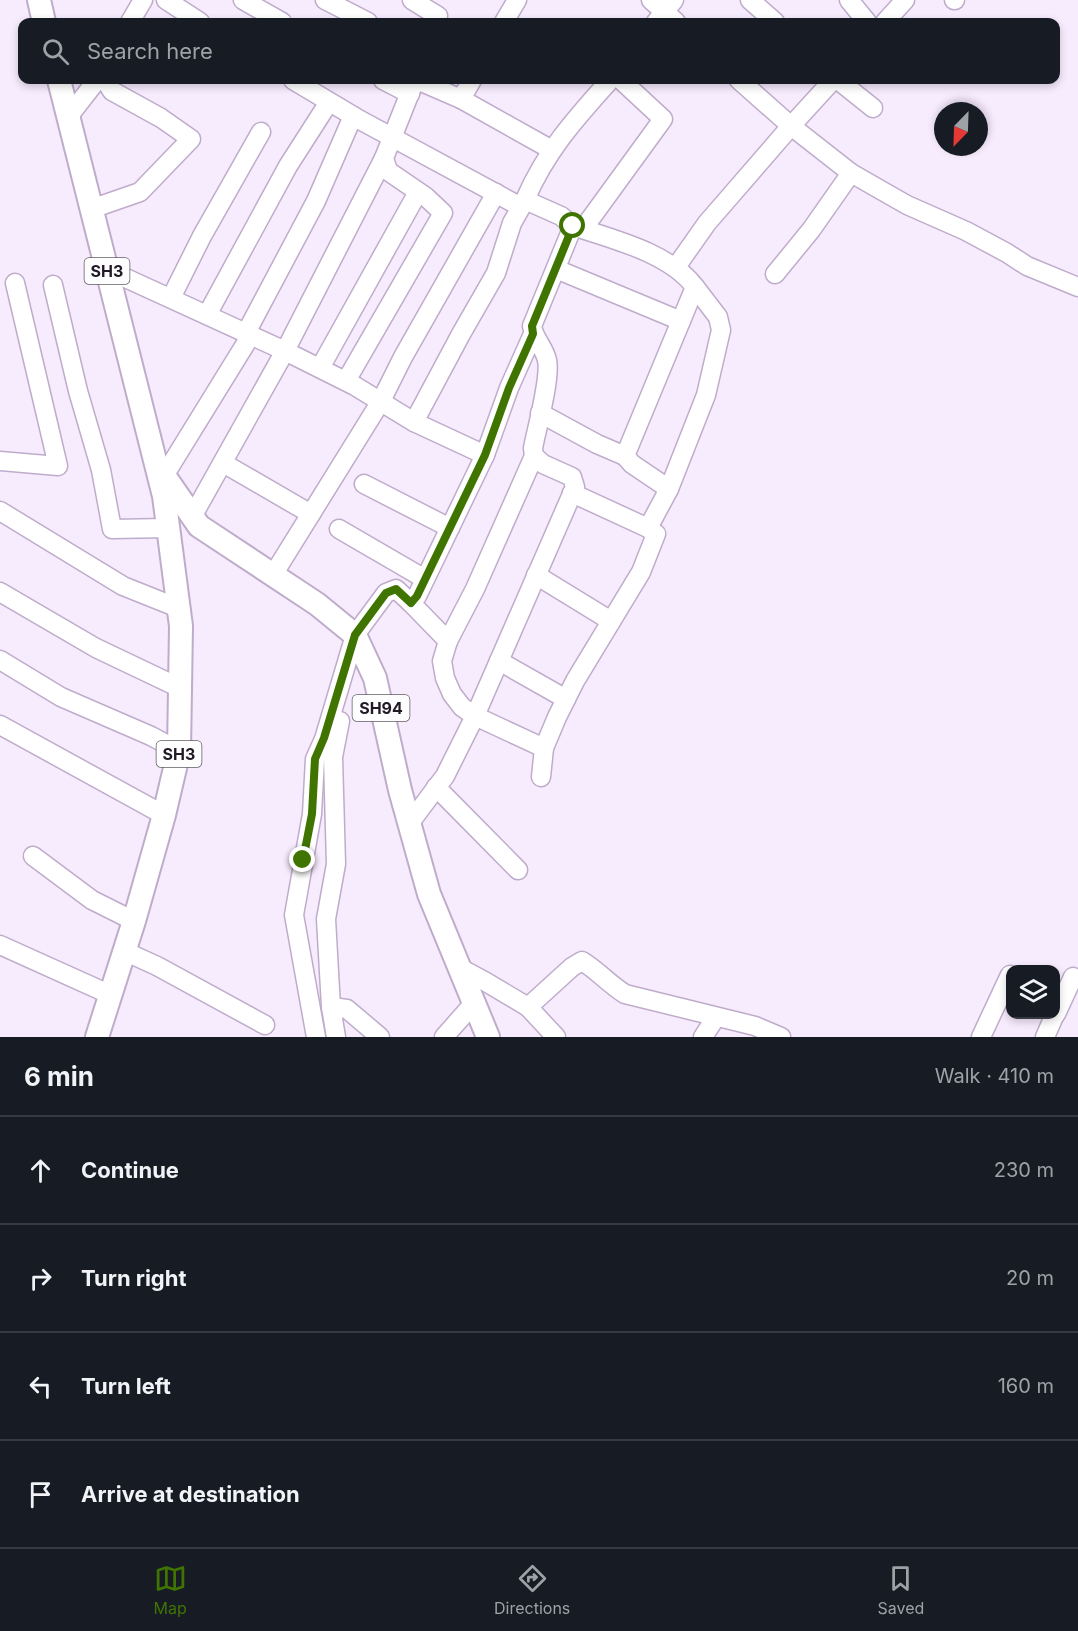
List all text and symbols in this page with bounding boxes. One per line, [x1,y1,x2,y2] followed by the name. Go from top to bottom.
[18,18,1060,84] search box
[39,35,72,68] icon: search
[87,38,213,64] text: Search here
[934,102,988,156] north arrow
[559,212,585,238] route start
[84,258,130,284] road number: SH3
[352,695,410,721] road number: SH94
[156,741,201,767] road number: SH3
[289,846,315,872] route end
[1006,965,1060,1019] map controls
[1006,965,1060,1019] button: layers
[24,1061,94,1092] text: 6 min
[935,1064,1054,1088] text: Walk · 410 m
[24,1154,57,1187] icon: ahead
[81,1157,179,1183] text: Continue
[994,1158,1054,1182] text: 230 m
[24,1262,57,1295] icon: right
[81,1265,187,1291] text: Turn right
[1006,1266,1054,1290] text: 20 m
[24,1370,57,1403] icon: left
[81,1373,171,1399] text: Turn left
[998,1374,1054,1398] text: 160 m
[24,1478,57,1511] icon: arrive
[81,1481,300,1507] text: Arrive at destination
[154,1562,187,1618] tab: Map
[494,1562,570,1618] tab: Directions
[878,1562,924,1618] tab: Saved

